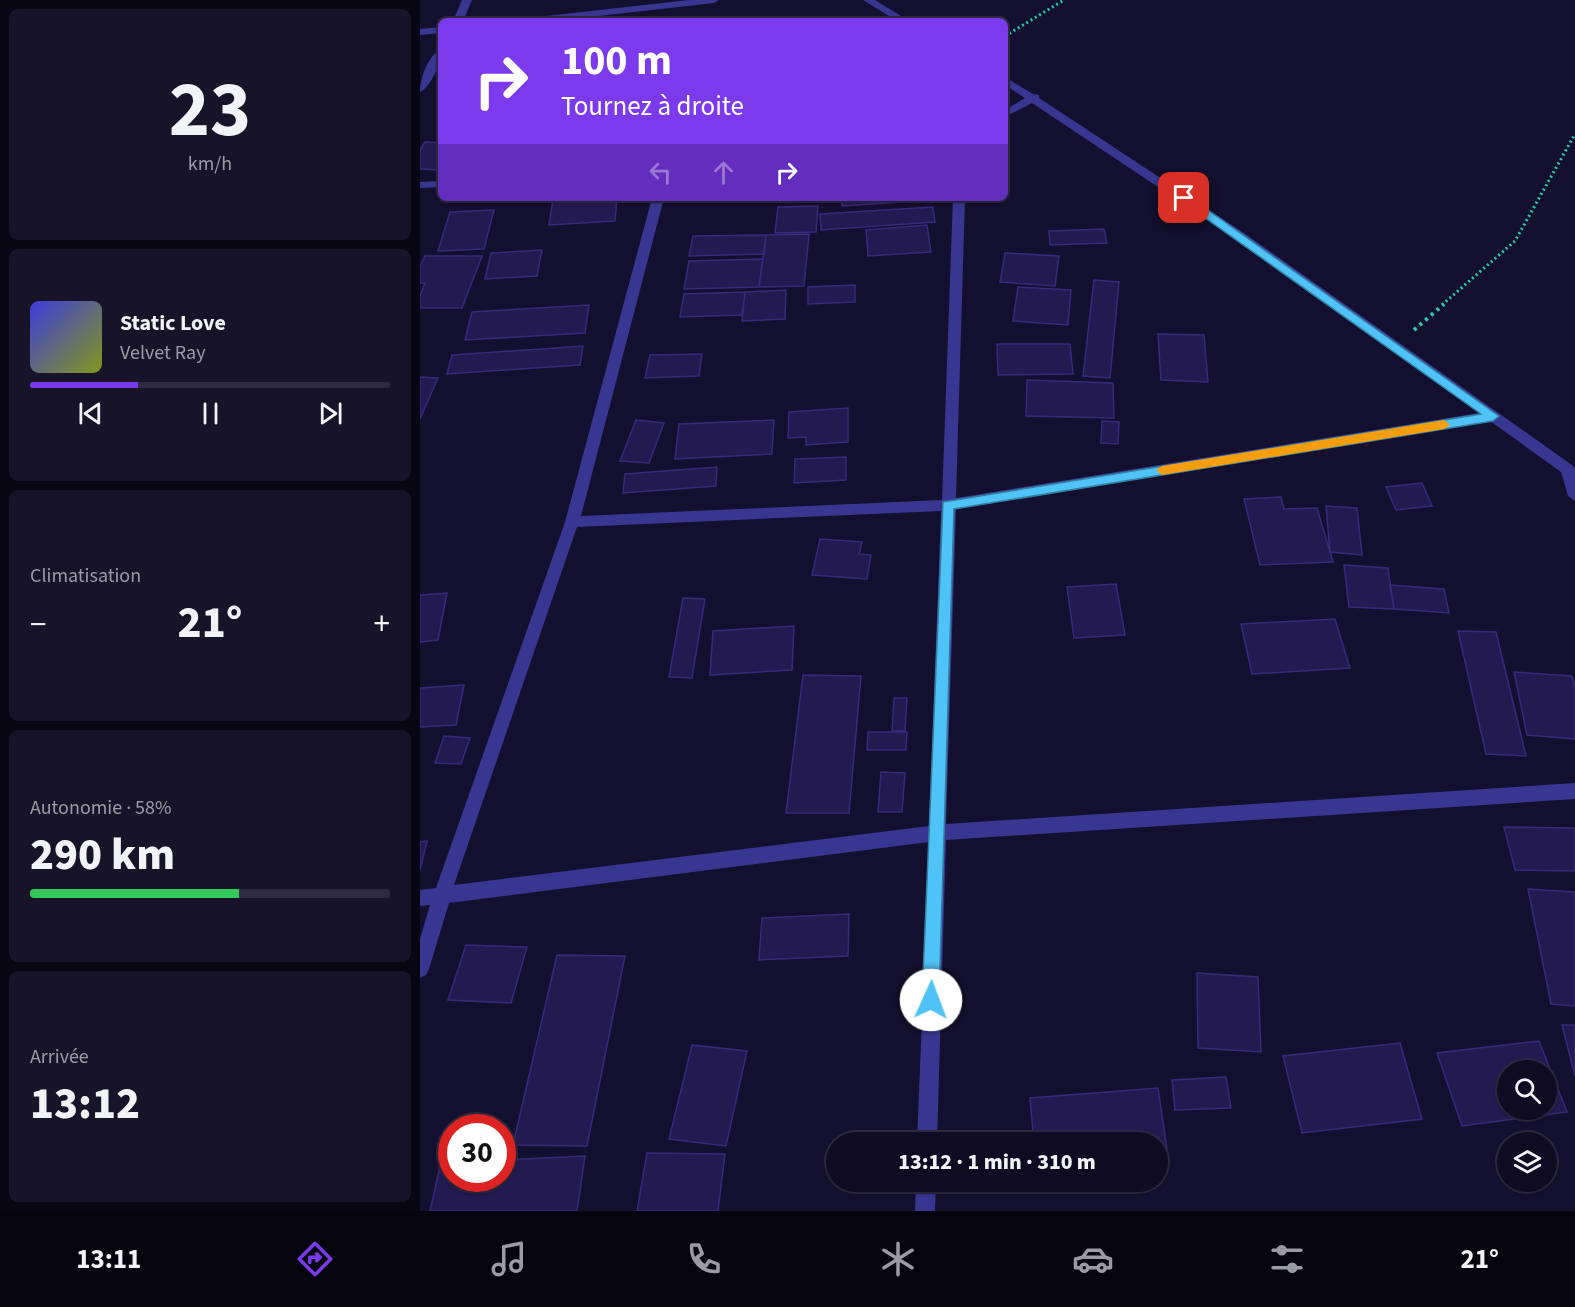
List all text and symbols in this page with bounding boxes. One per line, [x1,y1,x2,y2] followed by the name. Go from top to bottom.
[561,31,672,91] text: 100 m
[462,42,540,120] icon: right
[169,55,251,166] text: 23
[561,87,744,126] text: Tournez à droite
[188,150,232,178] text: km/h
[644,156,677,189] icon: left
[707,156,740,189] icon: ahead
[770,156,803,189] icon: right
[1158,172,1209,223] pin
[1167,181,1200,214] icon: arrive
[120,307,226,339] text: Static Love
[120,339,206,367] text: Velvet Ray
[74,397,107,430] icon: previous
[194,397,227,430] icon: pause
[314,397,347,430] icon: next
[30,562,141,590] text: Climatisation
[178,591,242,655] text: 21°
[30,601,46,648] text: −
[374,601,390,648] text: +
[30,794,171,822] text: Autonomie · 58%
[30,823,175,887] text: 290 km
[899,968,963,1032] position arrow
[30,1043,89,1071] text: Arrivée
[1497,1060,1557,1192] map controls
[1497,1060,1557,1120] button: search
[30,1072,140,1136] text: 13:12
[438,1114,516,1192] speed limit sign: 30
[1497,1132,1557,1192] button: layers
[898,1146,1096,1178] text: 13:12 · 1 min · 310 m
[294,1238,336,1280] icon: directions
[488,1238,530,1280] icon: music
[683,1238,725,1280] icon: phone
[877,1238,919,1280] icon: climate
[1072,1238,1114,1280] icon: car
[1266,1238,1308,1280] icon: filters
[76,1240,141,1279] text: 13:11
[1460,1240,1499,1279] text: 21°

